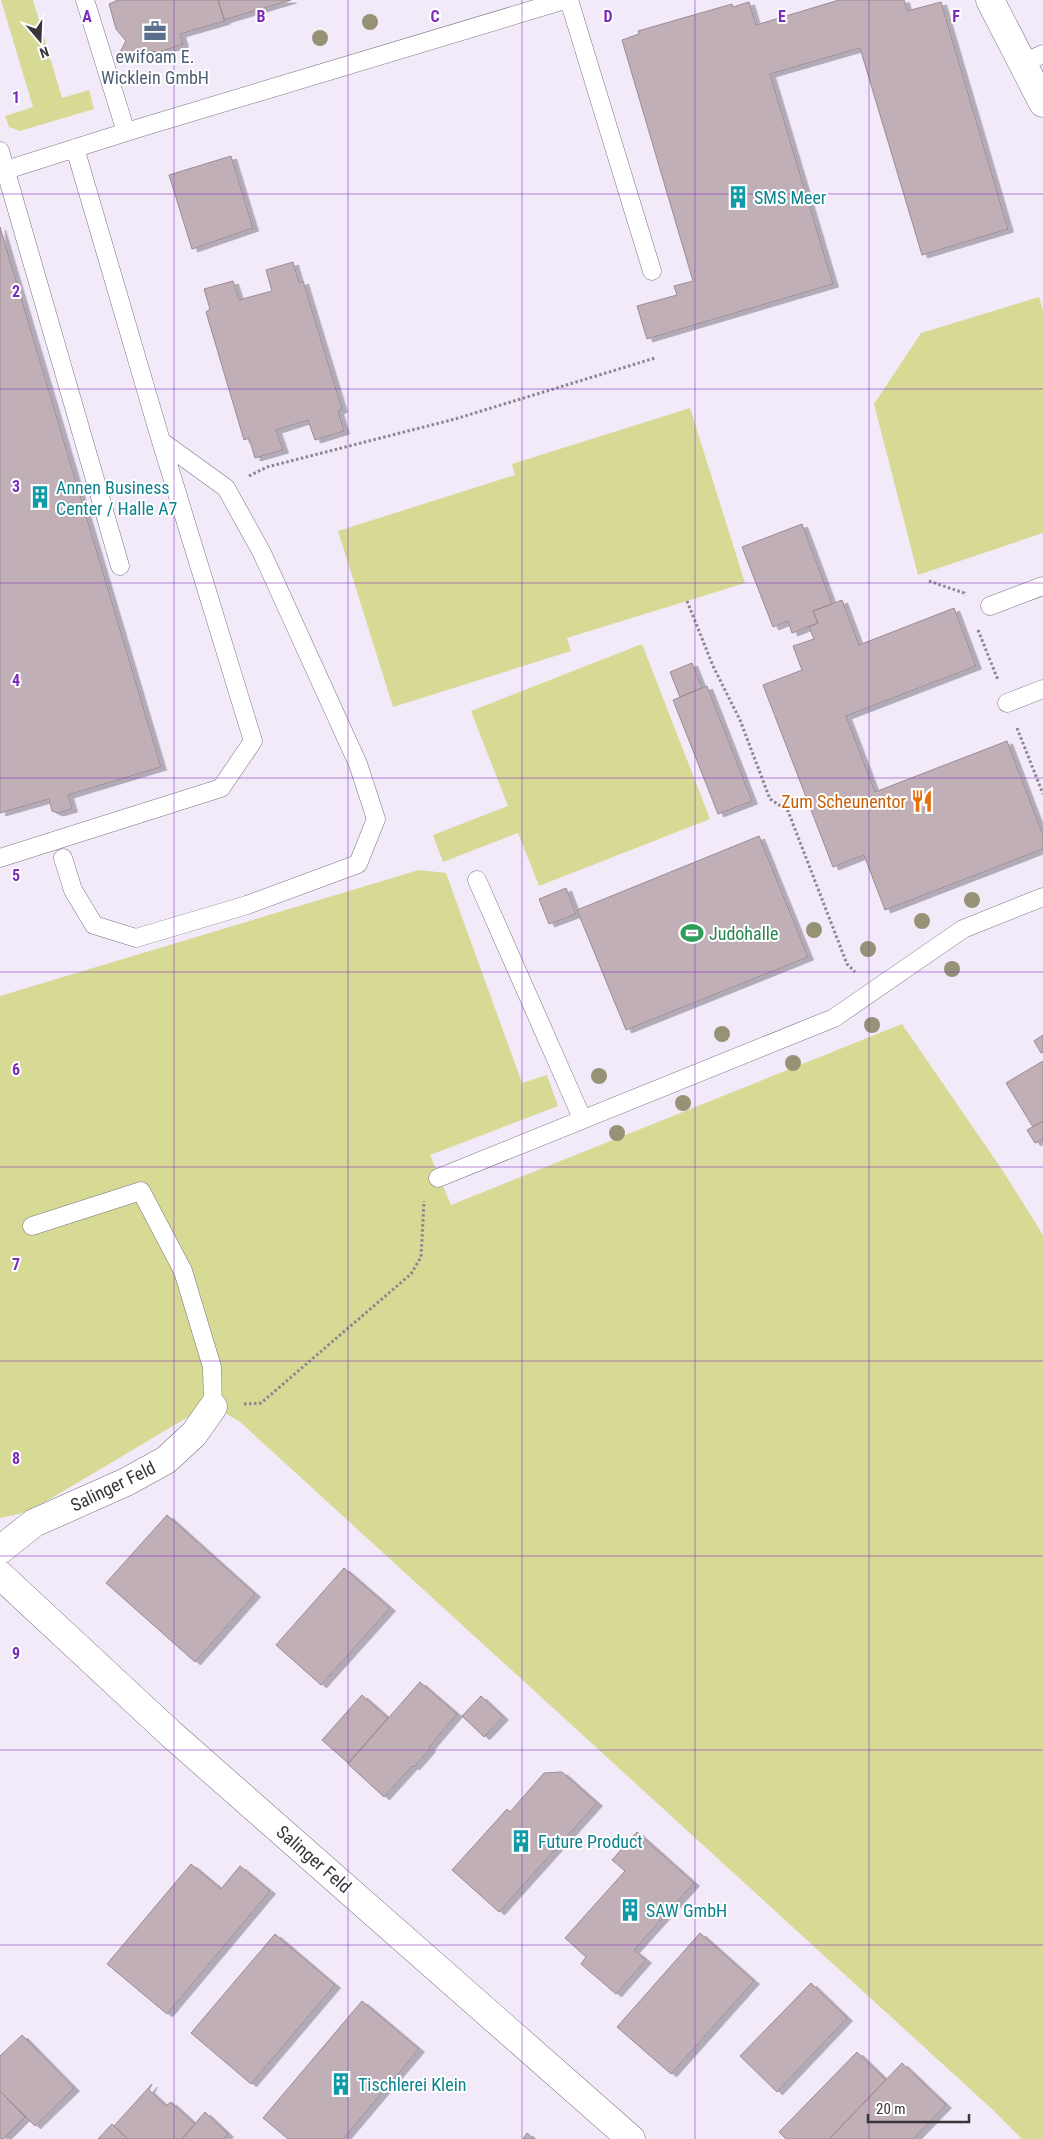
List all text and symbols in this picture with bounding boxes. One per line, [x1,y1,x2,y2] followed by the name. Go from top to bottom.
[82,7,92,26] text: A
[257,7,266,26] text: B
[430,7,440,26] text: C
[603,7,613,26] text: D
[778,7,786,26] text: E
[952,7,960,26] text: F
[15,15,65,65] north arrow
[142,18,168,44] office icon: ewifoam E. Wicklein GmbH
[38,43,51,61] text: N
[101,46,209,88] place label: ewifoam E. Wicklein GmbH
[12,88,20,107] text: 1
[725,184,751,210] building icon: SMS Meer
[754,187,827,208] place label: SMS Meer
[12,282,20,301] text: 2
[12,477,20,496] text: 3
[56,477,178,519] place label: Annen Business Center / Halle A7
[27,484,53,510] building icon: Annen Business Center / Halle A7
[12,671,20,690] text: 4
[909,788,935,814] restaurant icon: Zum Scheunentor
[781,791,907,812] place label: Zum Scheunentor
[12,866,20,885] text: 5
[679,920,705,946] sports icon: Judohalle
[709,923,778,944] place label: Judohalle
[12,1060,20,1079] text: 6
[12,1255,20,1274] text: 7
[12,1449,20,1468] text: 8
[67,1456,159,1516] street label: Salinger Feld
[12,1644,20,1663] text: 9
[272,1821,356,1897] street label: Salinger Feld
[508,1828,534,1854] building icon: Future Product
[538,1831,643,1852] place label: Future Product
[617,1897,643,1923] building icon: SAW GmbH
[646,1900,727,1921] place label: SAW GmbH
[328,2071,354,2097] building icon: Tischlerei Klein
[358,2074,467,2095] place label: Tischlerei Klein
[868,2092,969,2124] scale bar
[876,2100,906,2118] text: 20 m

